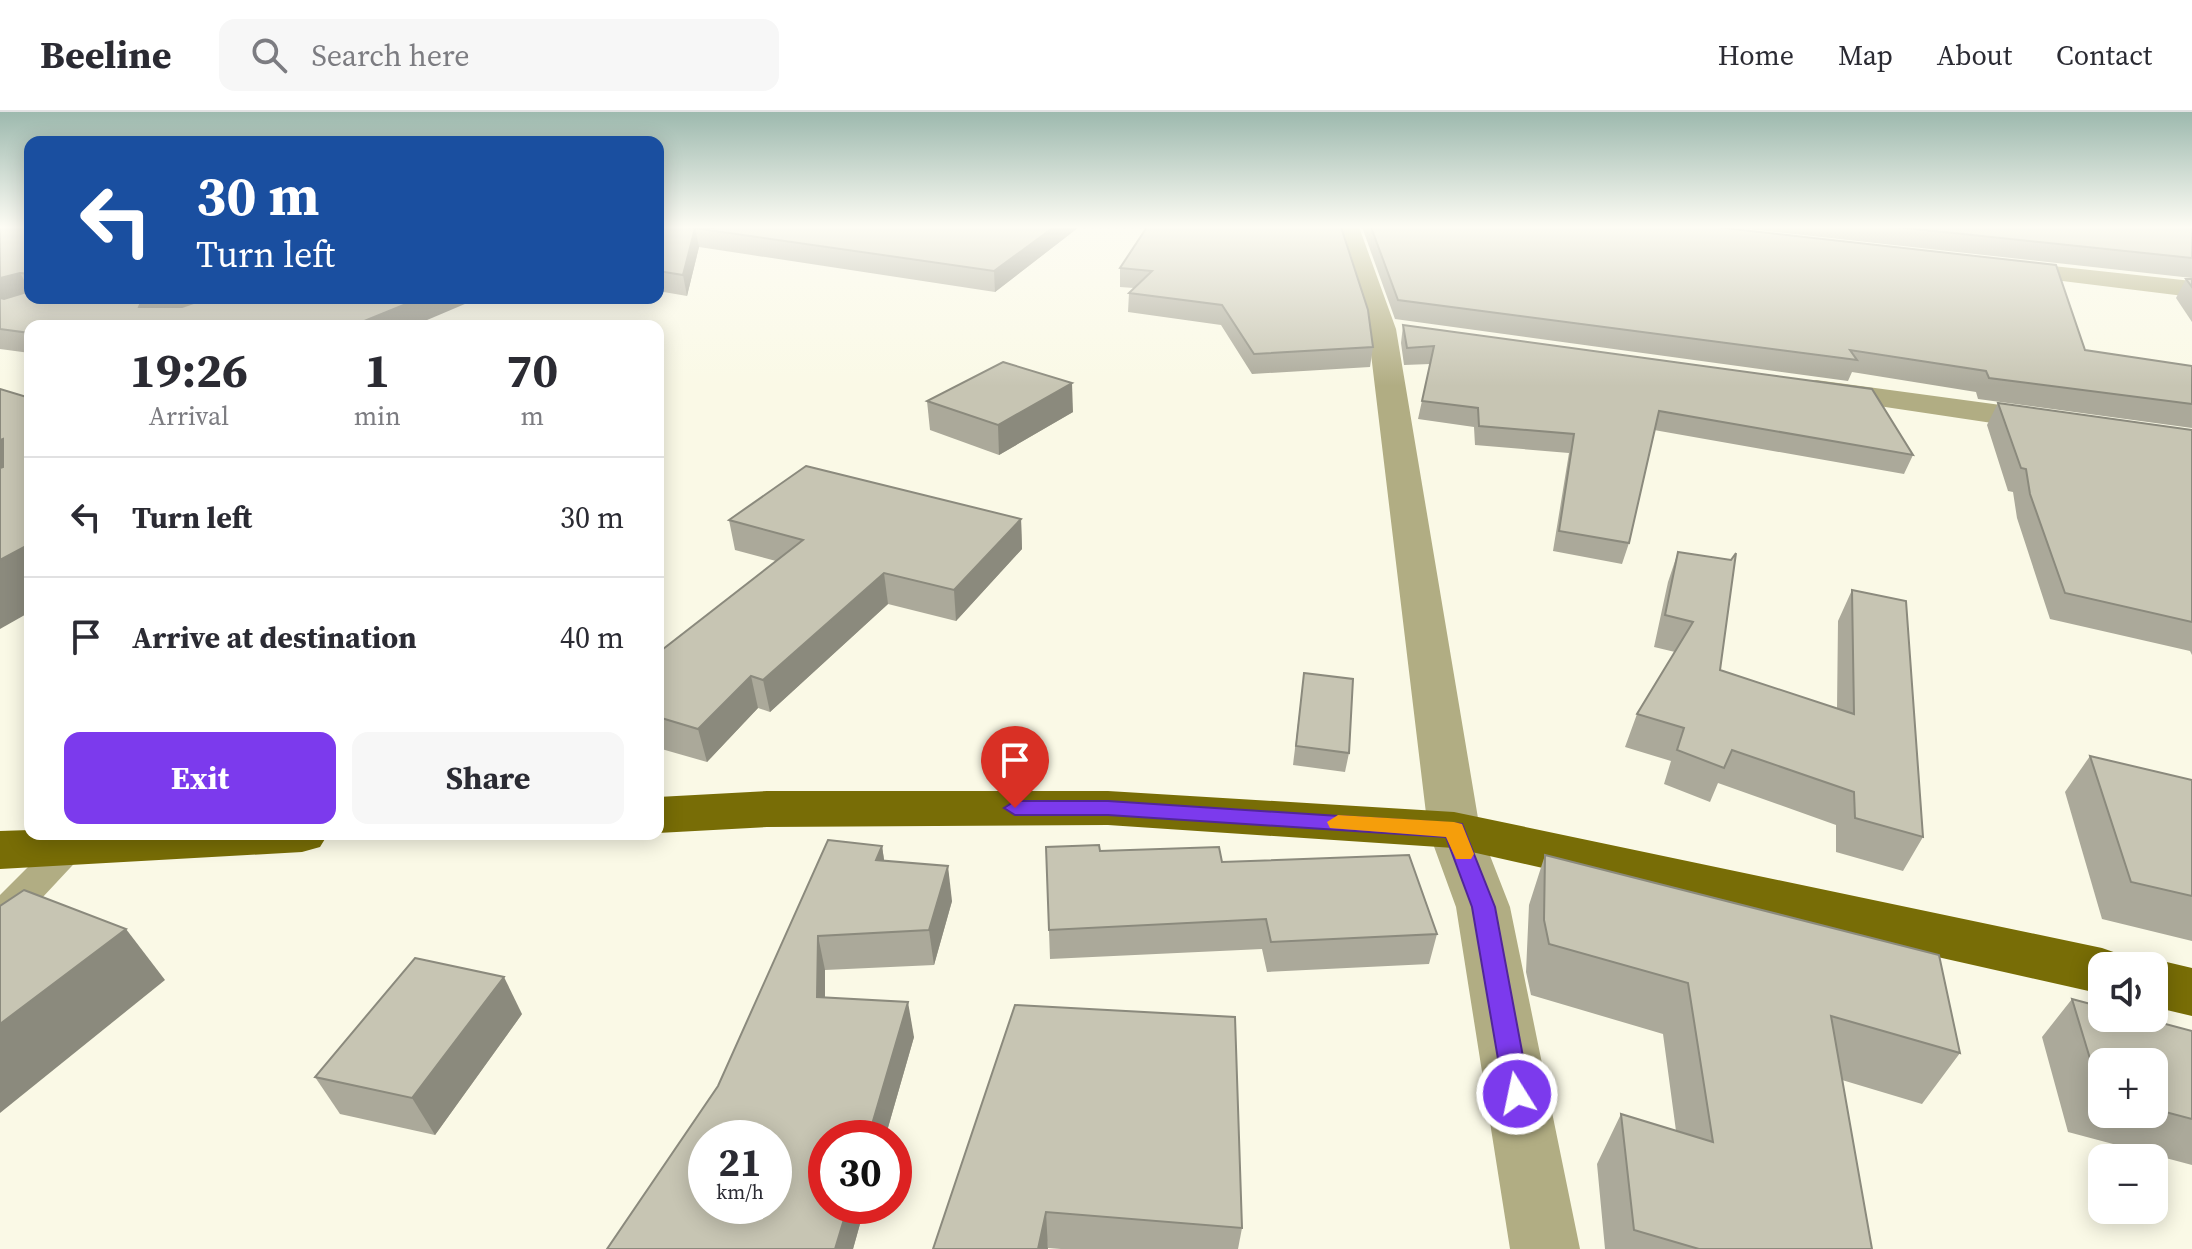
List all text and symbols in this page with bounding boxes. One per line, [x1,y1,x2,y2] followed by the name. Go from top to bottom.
[219,19,779,91] search box
[40,29,171,81] text: Beeline
[247,33,291,77] icon: search
[311,35,470,76] text: Search here
[1718,36,1794,74] text: Home
[1838,36,1893,74] text: Map
[1937,36,2012,74] text: About
[2056,36,2152,74] text: Contact
[196,157,319,234] text: 30 m
[64,168,168,272] icon: left
[196,230,335,279] text: Turn left
[130,337,248,403] text: 19:26
[364,337,390,403] text: 1
[506,337,558,403] text: 70
[149,398,229,434] text: Arrival
[354,398,401,434] text: min
[521,398,544,434] text: m
[64,495,108,539] icon: left
[132,497,252,538] text: Turn left
[560,497,624,538] text: 30 m
[64,615,108,659] icon: arrive
[132,617,417,658] text: Arrive at destination
[560,617,624,658] text: 40 m
[981,726,1049,808] pin
[64,732,336,824] button: Exit
[352,732,624,824] button: Share
[993,738,1037,782] icon: arrive
[2088,952,2168,1224] map controls
[2088,952,2168,1032] button: sound
[2088,1048,2168,1128] button: +
[1475,1052,1559,1136] position arrow
[808,1120,912,1224] speed limit sign: 30
[718,1135,762,1189] text: 21
[2088,1144,2168,1224] button: −
[716,1178,764,1206] text: km/h

